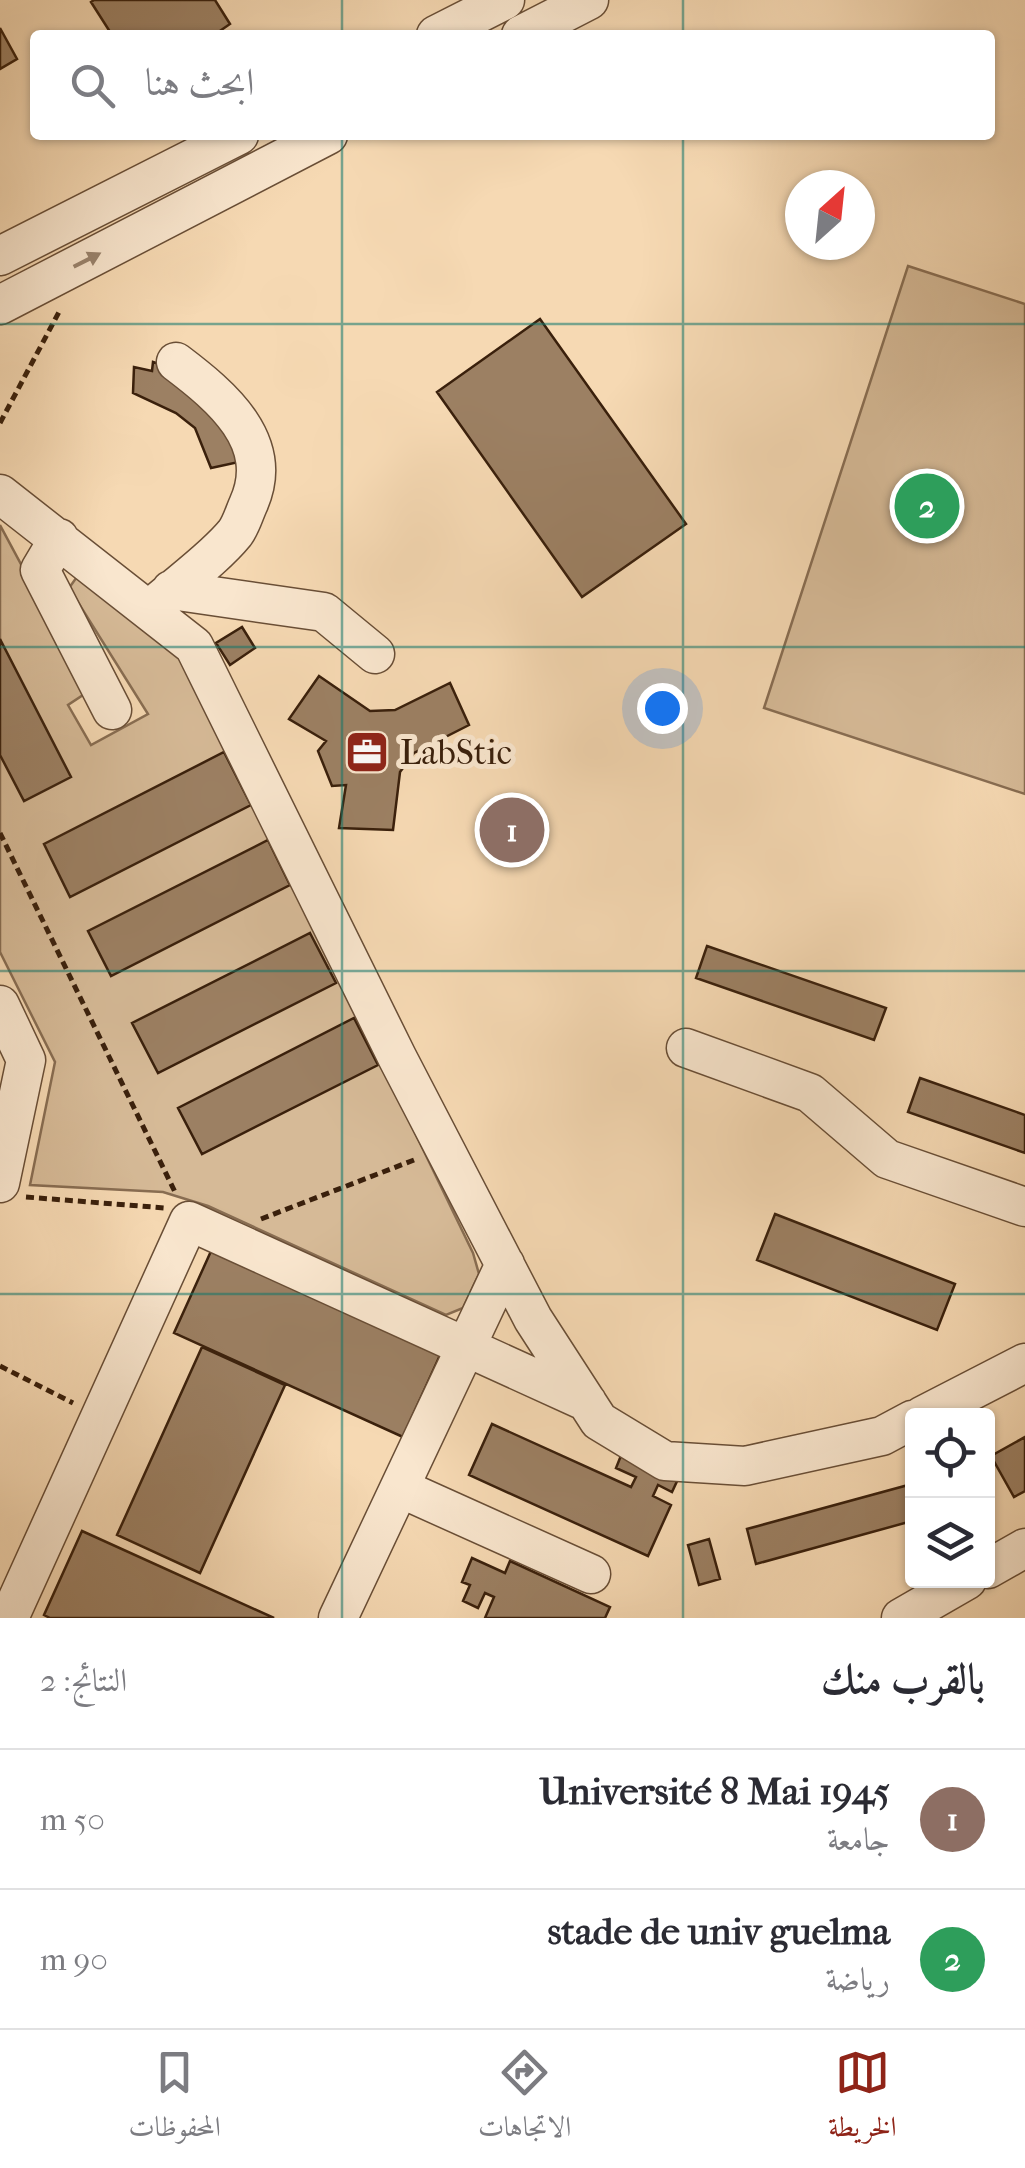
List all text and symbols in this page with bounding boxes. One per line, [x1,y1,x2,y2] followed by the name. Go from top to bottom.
[30,30,995,140] search box
[65,58,120,113] icon: search
[145,60,255,105] text: ابحث هنا
[785,170,875,260] north arrow
[72,252,101,269] one-way arrow
[894,468,960,544] pin: 2
[637,683,688,734] your location
[344,729,390,775] office icon: LabStic
[400,732,512,773] place label: LabStic
[480,792,544,868] pin: 1
[905,1408,995,1588] map controls
[905,1408,995,1498] button: locate
[905,1498,995,1588] button: layers
[821,1655,985,1704] text: بالقرب منك
[40,1662,127,1699] text: النتائج: 2
[539,1769,890,1814] text: Université 8 Mai 1945
[40,1801,105,1838] text: 50 m
[947,1801,958,1838] text: 1
[827,1821,890,1858] text: جامعة
[548,1909,890,1954] text: stade de univ guelma
[40,1941,108,1978] text: 90 m
[944,1941,961,1978] text: 2
[825,1961,890,1998] text: رياضة
[129,2045,221,2154] tab: المحفوظات
[478,2045,571,2154] tab: الاتجاهات
[828,2045,896,2154] tab: الخريطة

